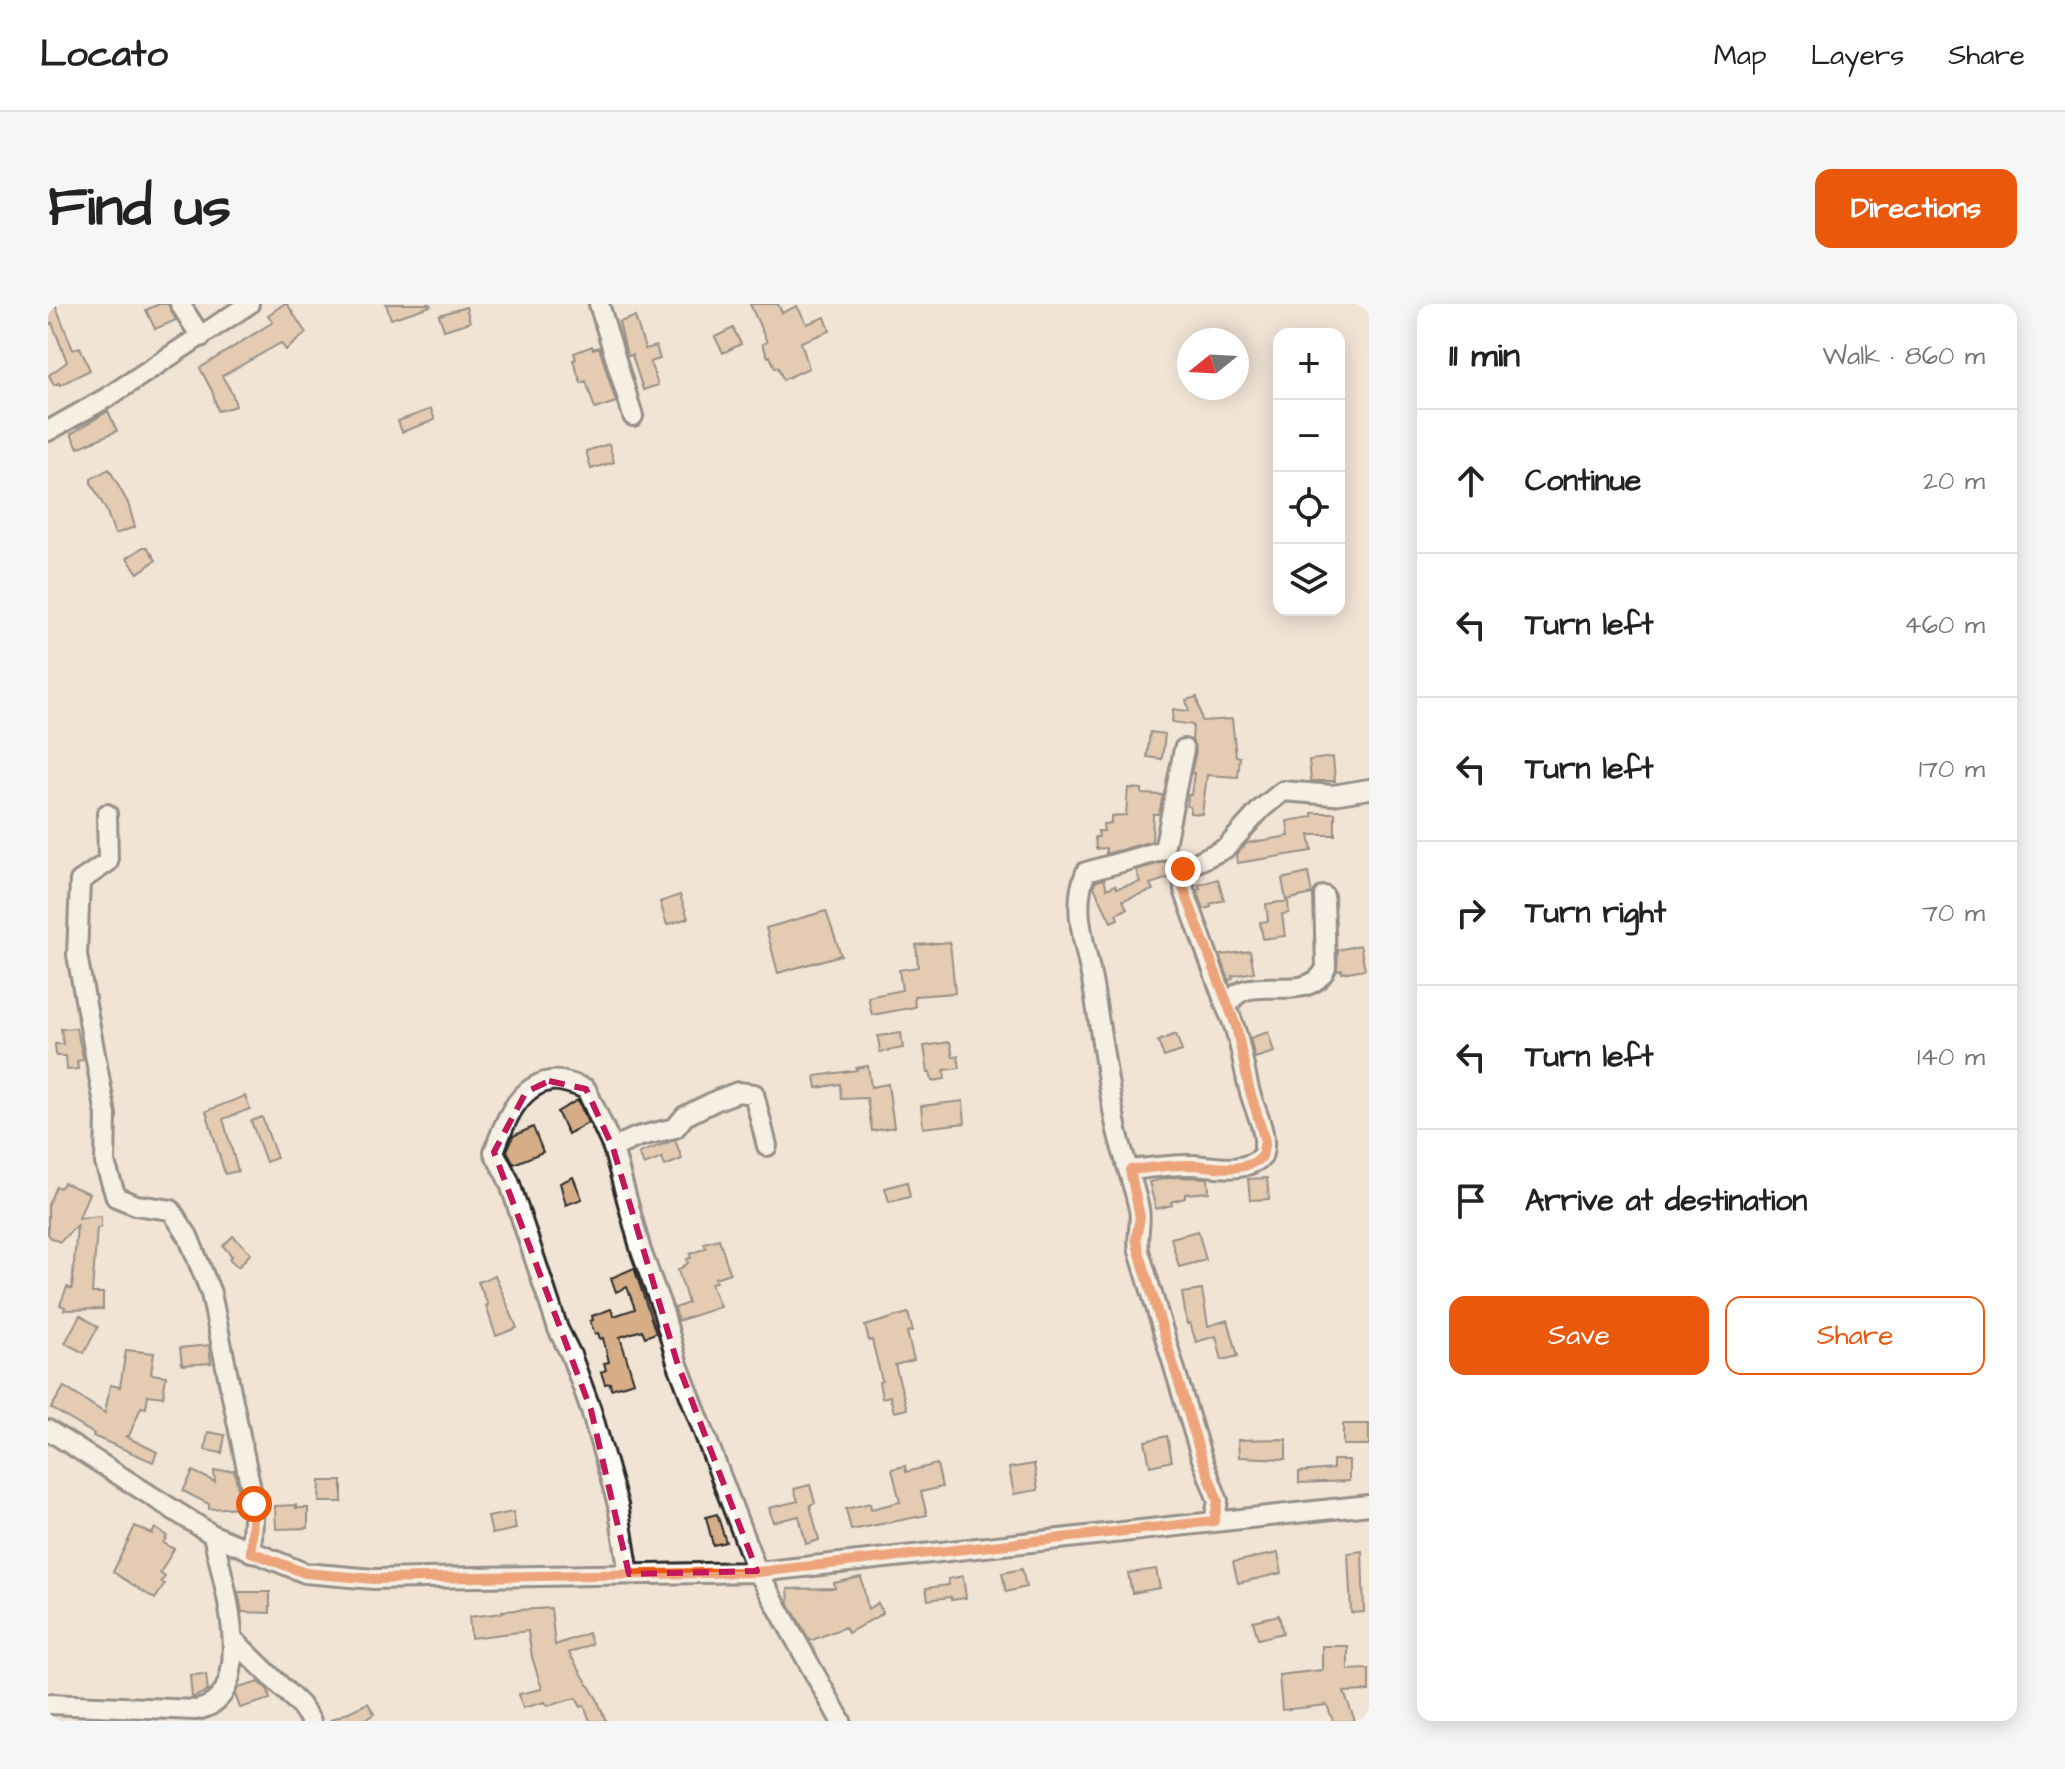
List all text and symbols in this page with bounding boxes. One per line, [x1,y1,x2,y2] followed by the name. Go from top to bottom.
[40,29,168,81] text: Locato
[1714,36,1767,75] text: Map
[1811,36,1904,75] text: Layers
[1948,36,2025,75] text: Share
[48,169,231,247] text: Find us
[1815,169,2017,248] button: Directions
[1177,328,1249,400] north arrow
[1273,328,1345,616] map controls
[1273,328,1345,400] button: +
[1449,332,1520,380] text: 11 min
[1823,338,1985,374] text: Walk · 860 m
[1273,400,1345,472] button: −
[1449,459,1493,503] icon: ahead
[1525,460,1641,502] text: Continue
[1923,463,1985,499] text: 20 m
[1273,472,1345,544] button: locate
[1273,544,1345,616] button: layers
[1449,603,1493,647] icon: left
[1525,604,1653,646] text: Turn left
[1904,607,1985,643] text: 460 m
[1449,747,1493,791] icon: left
[1525,748,1653,790] text: Turn left
[1919,751,1985,787] text: 170 m
[1165,851,1201,887] route end
[1449,891,1493,935] icon: right
[1525,892,1666,934] text: Turn right
[1922,895,1985,931] text: 70 m
[1449,1035,1493,1079] icon: left
[1525,1036,1653,1078] text: Turn left
[1917,1039,1985,1075] text: 140 m
[1449,1179,1493,1223] icon: arrive
[1525,1180,1807,1222] text: Arrive at destination
[1449,1296,1709,1375] button: Save
[1725,1296,1985,1375] button: Share
[236,1486,272,1522] route start

